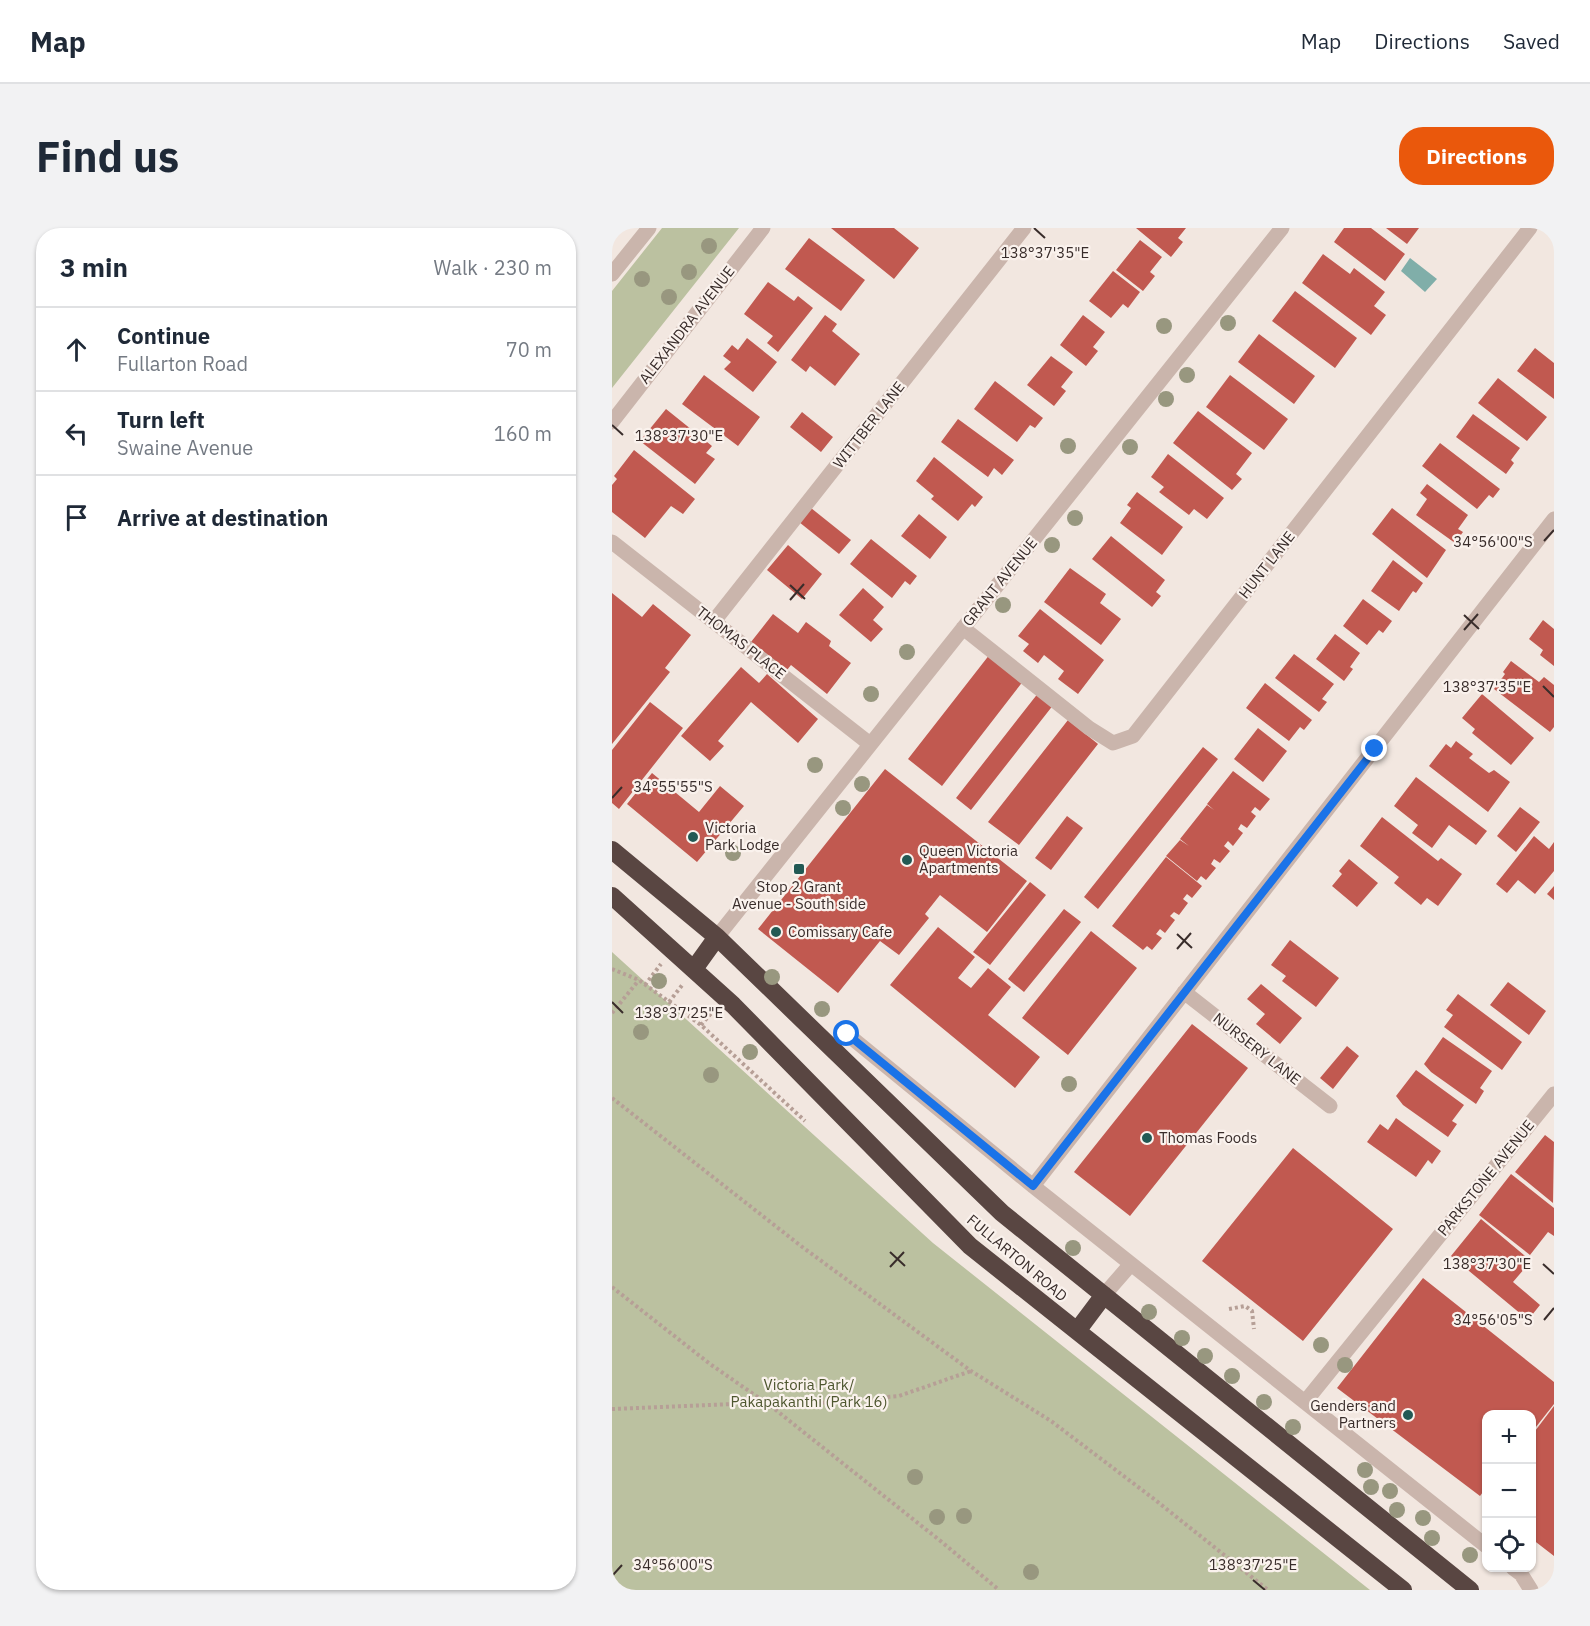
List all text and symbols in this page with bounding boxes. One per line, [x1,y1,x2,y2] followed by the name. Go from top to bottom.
[30,23,86,60] text: Map
[1301,27,1341,55] text: Map
[1374,27,1470,55] text: Directions
[1503,27,1560,55] text: Saved
[1399,127,1554,185] button: Directions
[36,129,179,184] text: Find us
[1001,243,1089,262] text: 138°37'35"E
[60,250,128,284] text: 3 min
[434,254,552,281] text: Walk · 230 m
[635,262,739,388] street label: ALEXANDRA AVENUE
[117,321,210,350] text: Continue
[60,333,93,366] icon: ahead
[506,336,552,363] text: 70 m
[117,350,248,377] text: Fullarton Road
[829,377,908,472] street label: WITTBER LANE
[117,405,205,434] text: Turn left
[60,417,93,450] icon: left
[494,420,552,447] text: 160 m
[635,426,723,445] text: 138°37'30"E
[117,434,253,461] text: Swaine Avenue
[60,501,93,534] icon: arrive
[117,503,328,532] text: Arrive at destination
[1234,527,1299,602] street label: HUNT LANE
[1453,532,1533,551] text: 34°56'00"S
[958,533,1041,630] street label: GRANT AVENUE
[693,602,790,683] street label: THOMAS PLACE
[1443,677,1531,696] text: 138°37'35"E
[1361,735,1387,761] route end
[633,777,713,796] text: 34°55'55"S
[705,818,779,854] place label: Victoria Park Lodge
[686,830,700,844] marker: Victoria Park Lodge
[919,841,1018,877] place label: Queen Victoria Apartments
[900,853,914,867] marker: Queen Victoria Apartments
[792,862,806,876] marker: Stop 2 Grant Avenue - South side
[732,877,866,913] place label: Stop 2 Grant Avenue - South side
[788,922,892,941] place label: Comissary Cafe
[769,925,783,939] marker: Comissary Cafe
[635,1003,723,1022] text: 138°37'25"E
[1210,1008,1305,1089] street label: NURSERY LANE
[833,1020,859,1046] route start
[1433,1116,1538,1240] street label: PARKSTONE AVENUE
[1159,1128,1257,1147] place label: Thomas Foods
[1140,1131,1154,1145] marker: Thomas Foods
[963,1210,1071,1305] street label: FULLARTON ROAD
[1443,1254,1531,1273] text: 138°37'30"E
[1453,1310,1533,1329] text: 34°56'05"S
[731,1375,887,1411] park label: Victoria Park/ Pakapakanthi (Park 16)
[1310,1396,1396,1432] place label: Genders and Partners
[1401,1408,1415,1422] marker: Genders and Partners
[1482,1410,1536,1572] map controls
[1482,1410,1536,1464] button: +
[1482,1464,1536,1518] button: −
[1482,1518,1536,1572] button: locate
[633,1555,713,1574] text: 34°56'00"S
[1209,1555,1297,1574] text: 138°37'25"E

